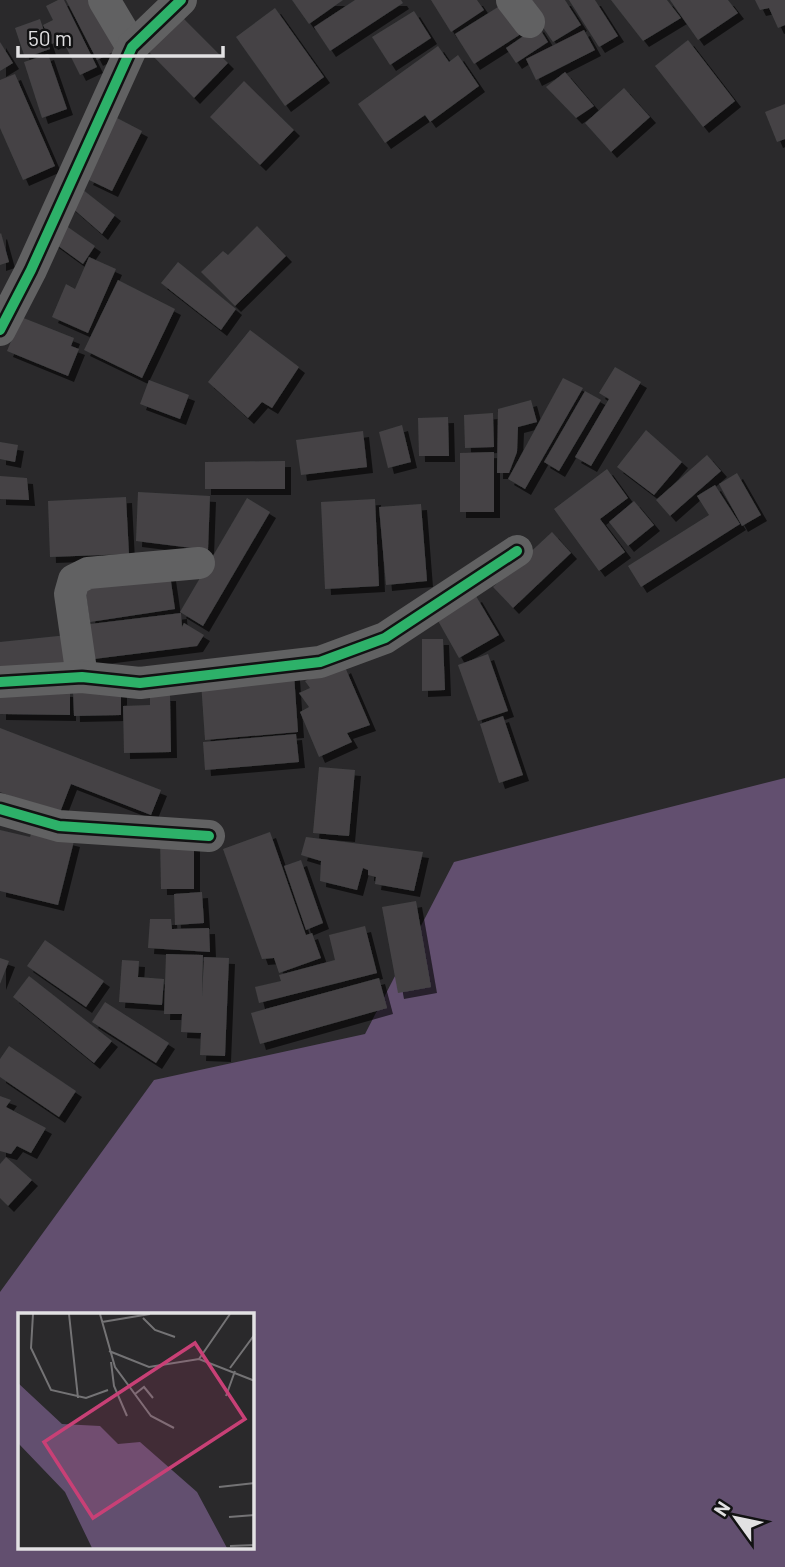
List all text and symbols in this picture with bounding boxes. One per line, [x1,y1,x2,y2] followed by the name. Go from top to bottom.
[18,14,222,58] scale bar
[28,25,72,50] text: 50 m
[18,1313,254,1550] inset map
[701,1483,771,1553] north arrow
[708,1497,734,1520] text: N

